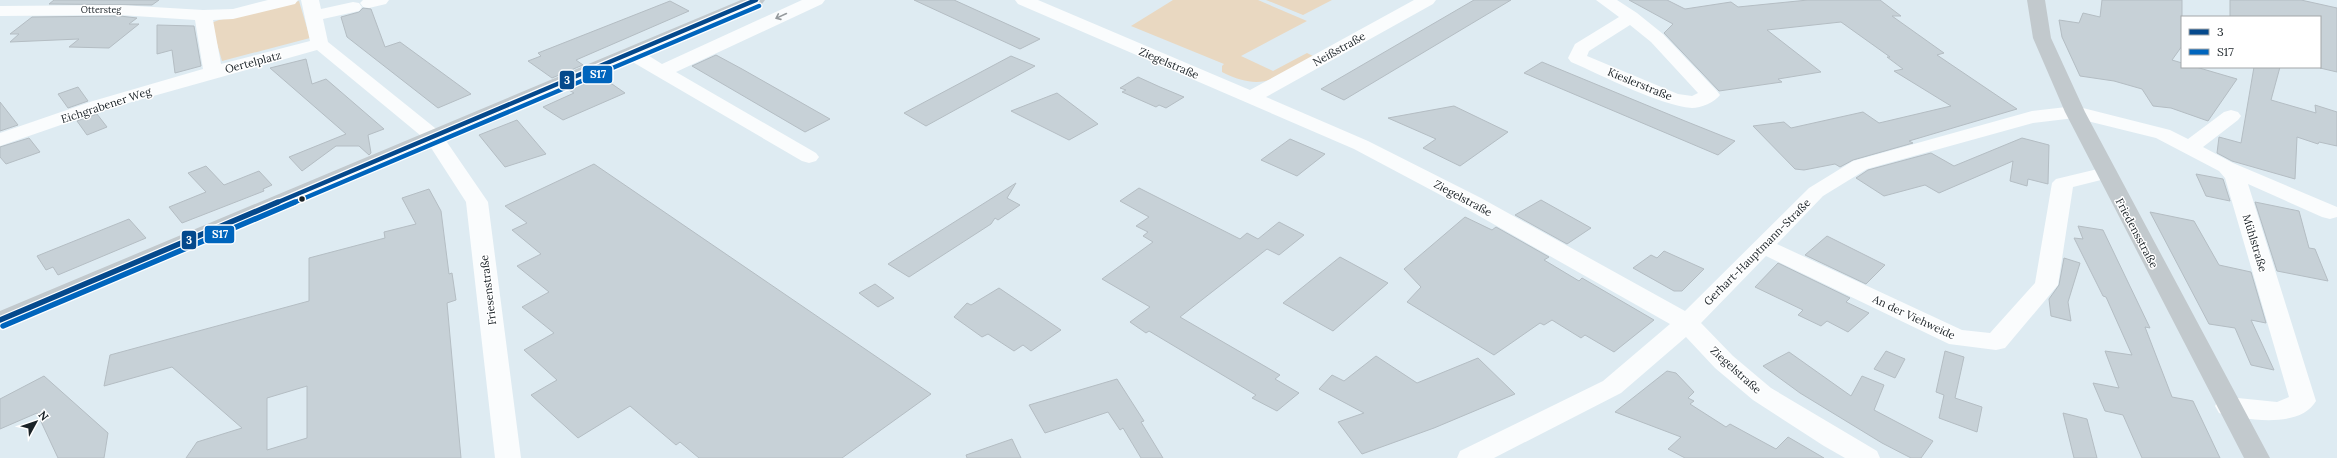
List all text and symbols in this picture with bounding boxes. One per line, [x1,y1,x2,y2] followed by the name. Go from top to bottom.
[81,4,122,15] street label: Ottersteg
[775,13,787,20] one-way arrow
[2181,16,2321,68] legend
[2217,24,2224,39] text: 3
[1310,29,1368,69] street label: Neißstraße
[1137,44,1201,82] street label: Ziegelstraße
[2217,44,2234,59] text: S17
[223,48,283,76] street label: Oertelplatz
[582,65,613,84] line badge: S17
[1606,65,1674,103] street label: Kieslerstraße
[590,67,606,81] text: S17
[559,70,575,90] line badge: 3
[564,73,570,87] text: 3
[59,84,154,126] street label: Eichgrabener Weg
[1432,177,1495,219] street label: Ziegelstraße
[297,194,307,204] unlabelled marker
[1701,196,1813,308] street label: Gerhart-Hauptmann-Straße
[2113,196,2161,270] street label: Friedensstraße
[2240,213,2270,273] street label: Mühlstraße
[204,225,235,244] line badge: S17
[212,227,228,241] text: S17
[181,230,197,250] line badge: 3
[186,233,192,247] text: 3
[477,254,499,326] street label: Friesenstraße
[1870,291,1958,342] street label: An der Viehweide
[1708,343,1764,397] street label: Ziegelstraße
[16,402,56,442] north arrow
[36,408,52,424] text: N

